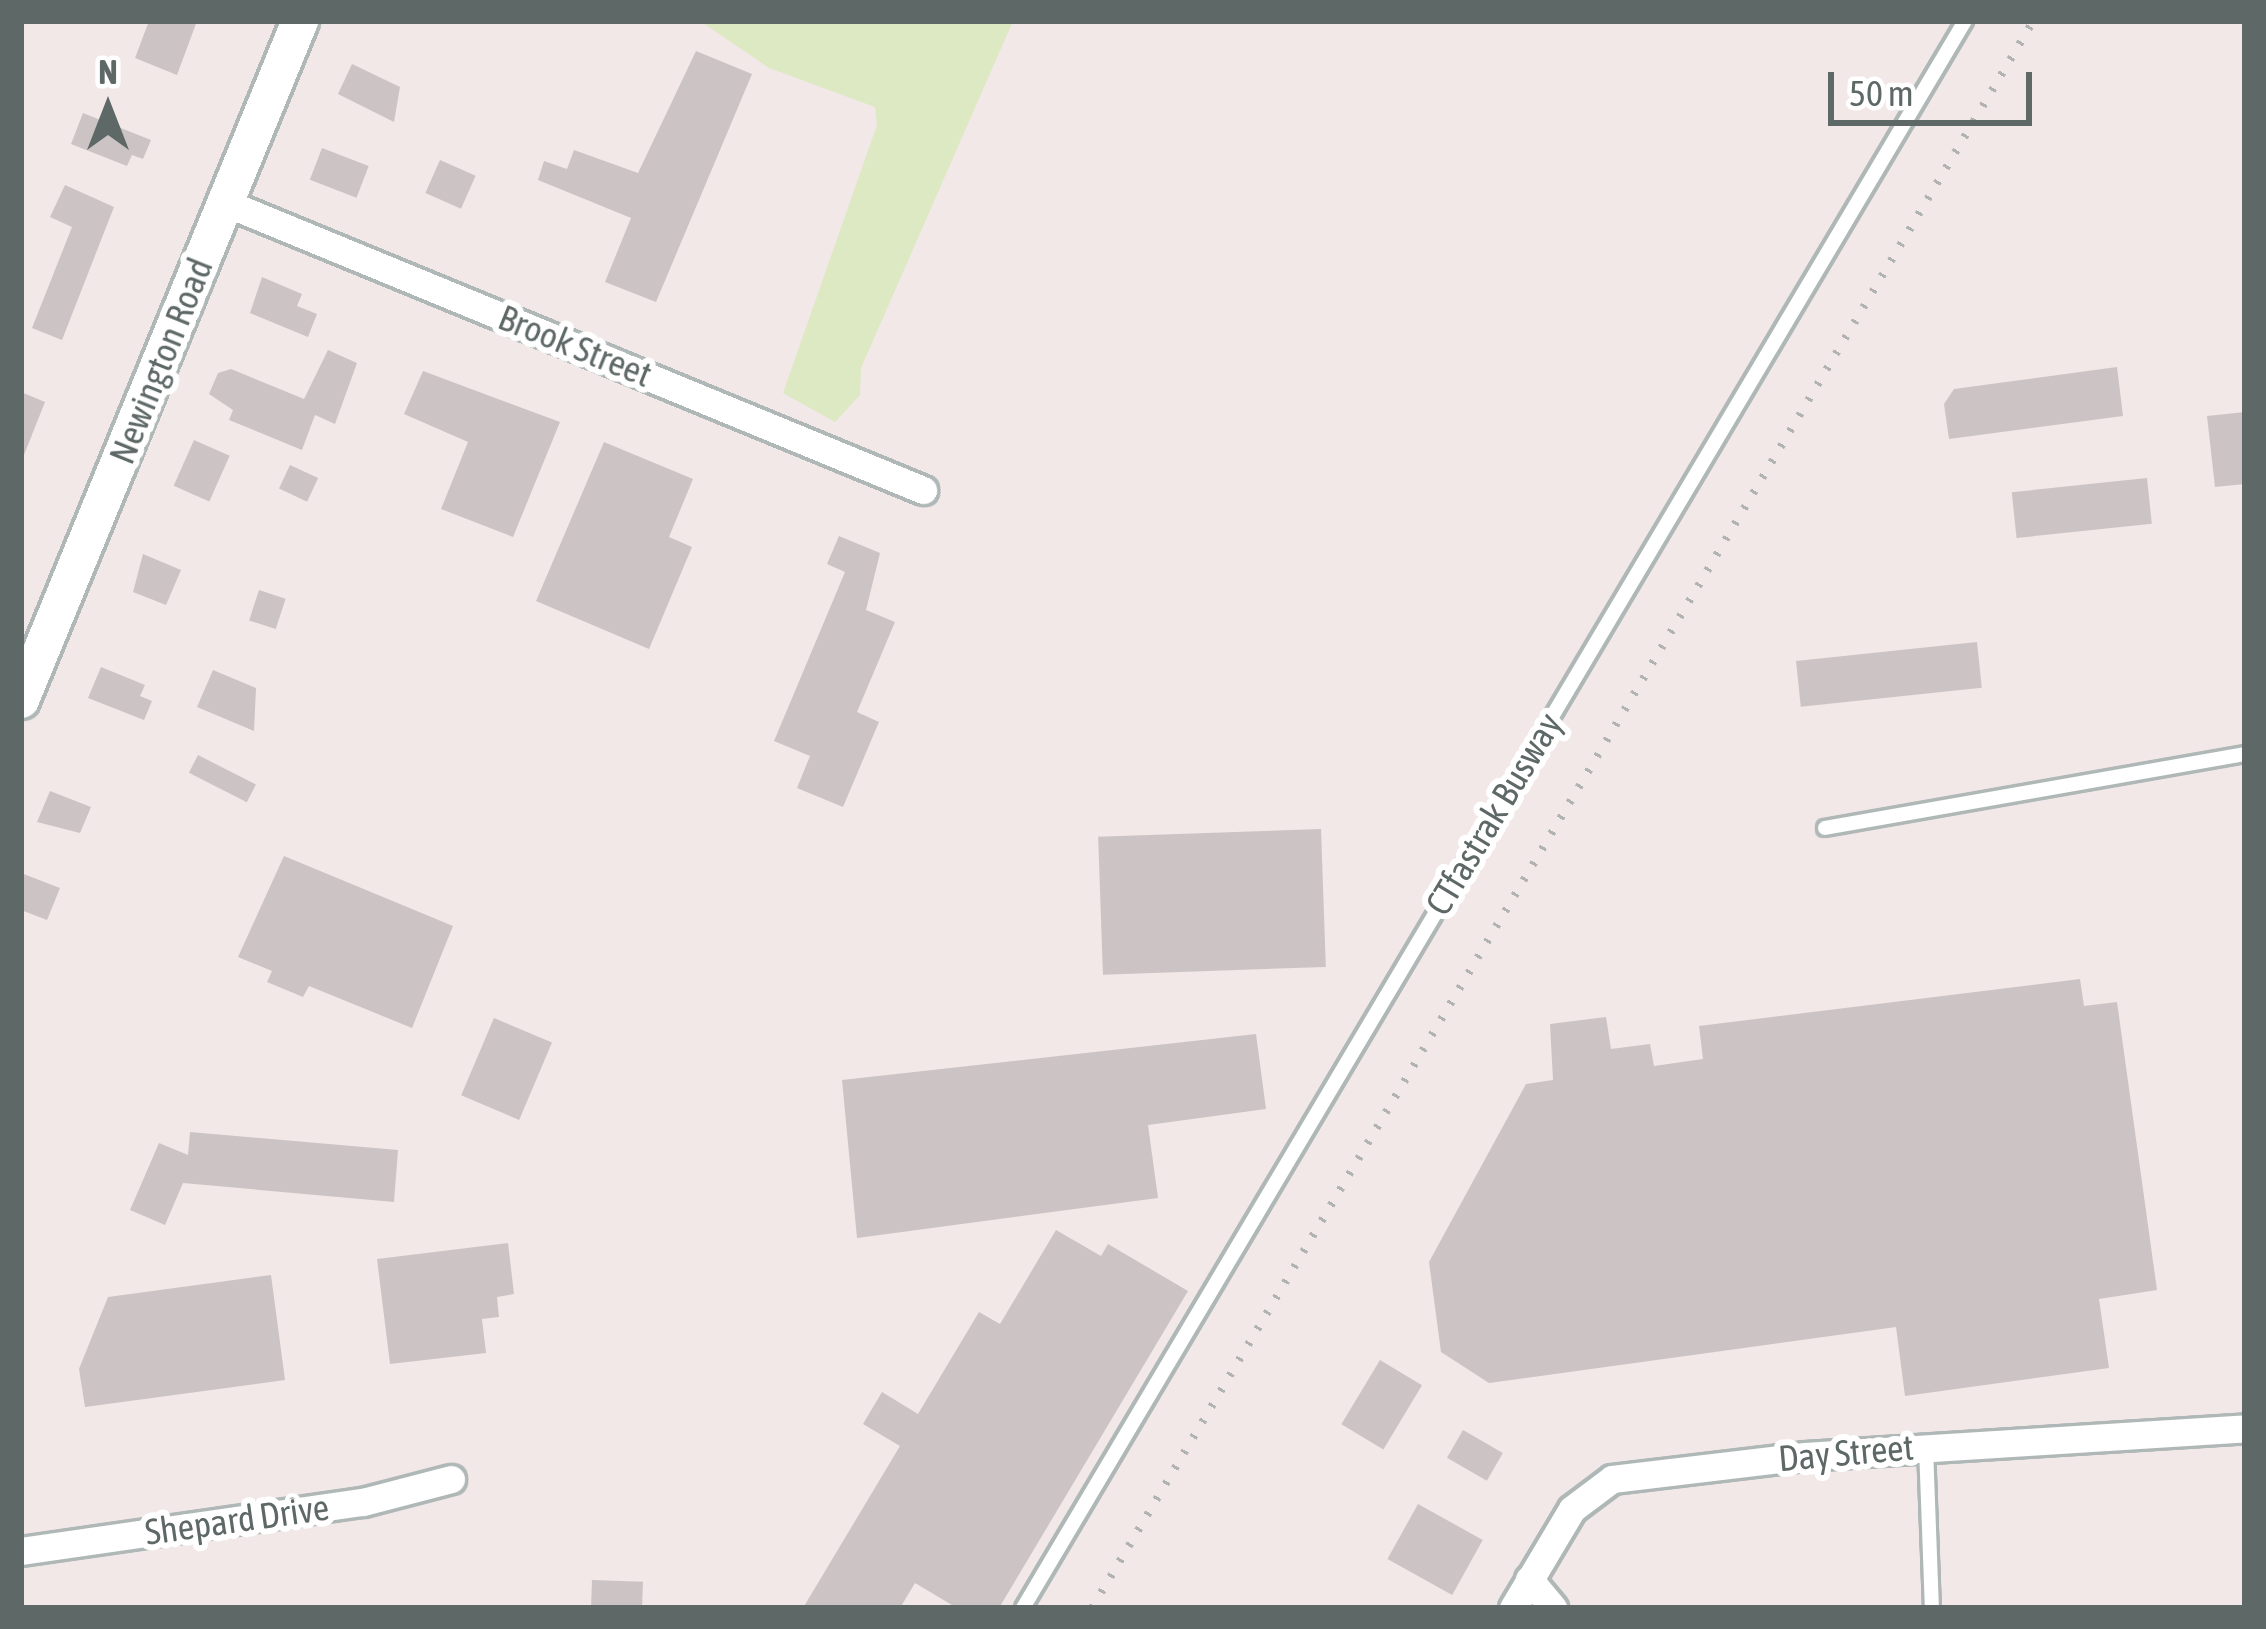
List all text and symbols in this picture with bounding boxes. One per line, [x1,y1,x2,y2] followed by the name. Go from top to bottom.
[48,48,168,168] north arrow
[1834,48,2038,122] scale bar
[98,53,118,91] text: N
[1849,72,1914,114] text: 50 m
[100,252,222,470] street label: Newington Road
[492,296,658,396] street label: Brook Street
[1417,705,1571,923] street label: CTfastrak Busway
[1777,1426,1915,1480] street label: Day Street
[142,1486,332,1554] street label: Shepard Drive

